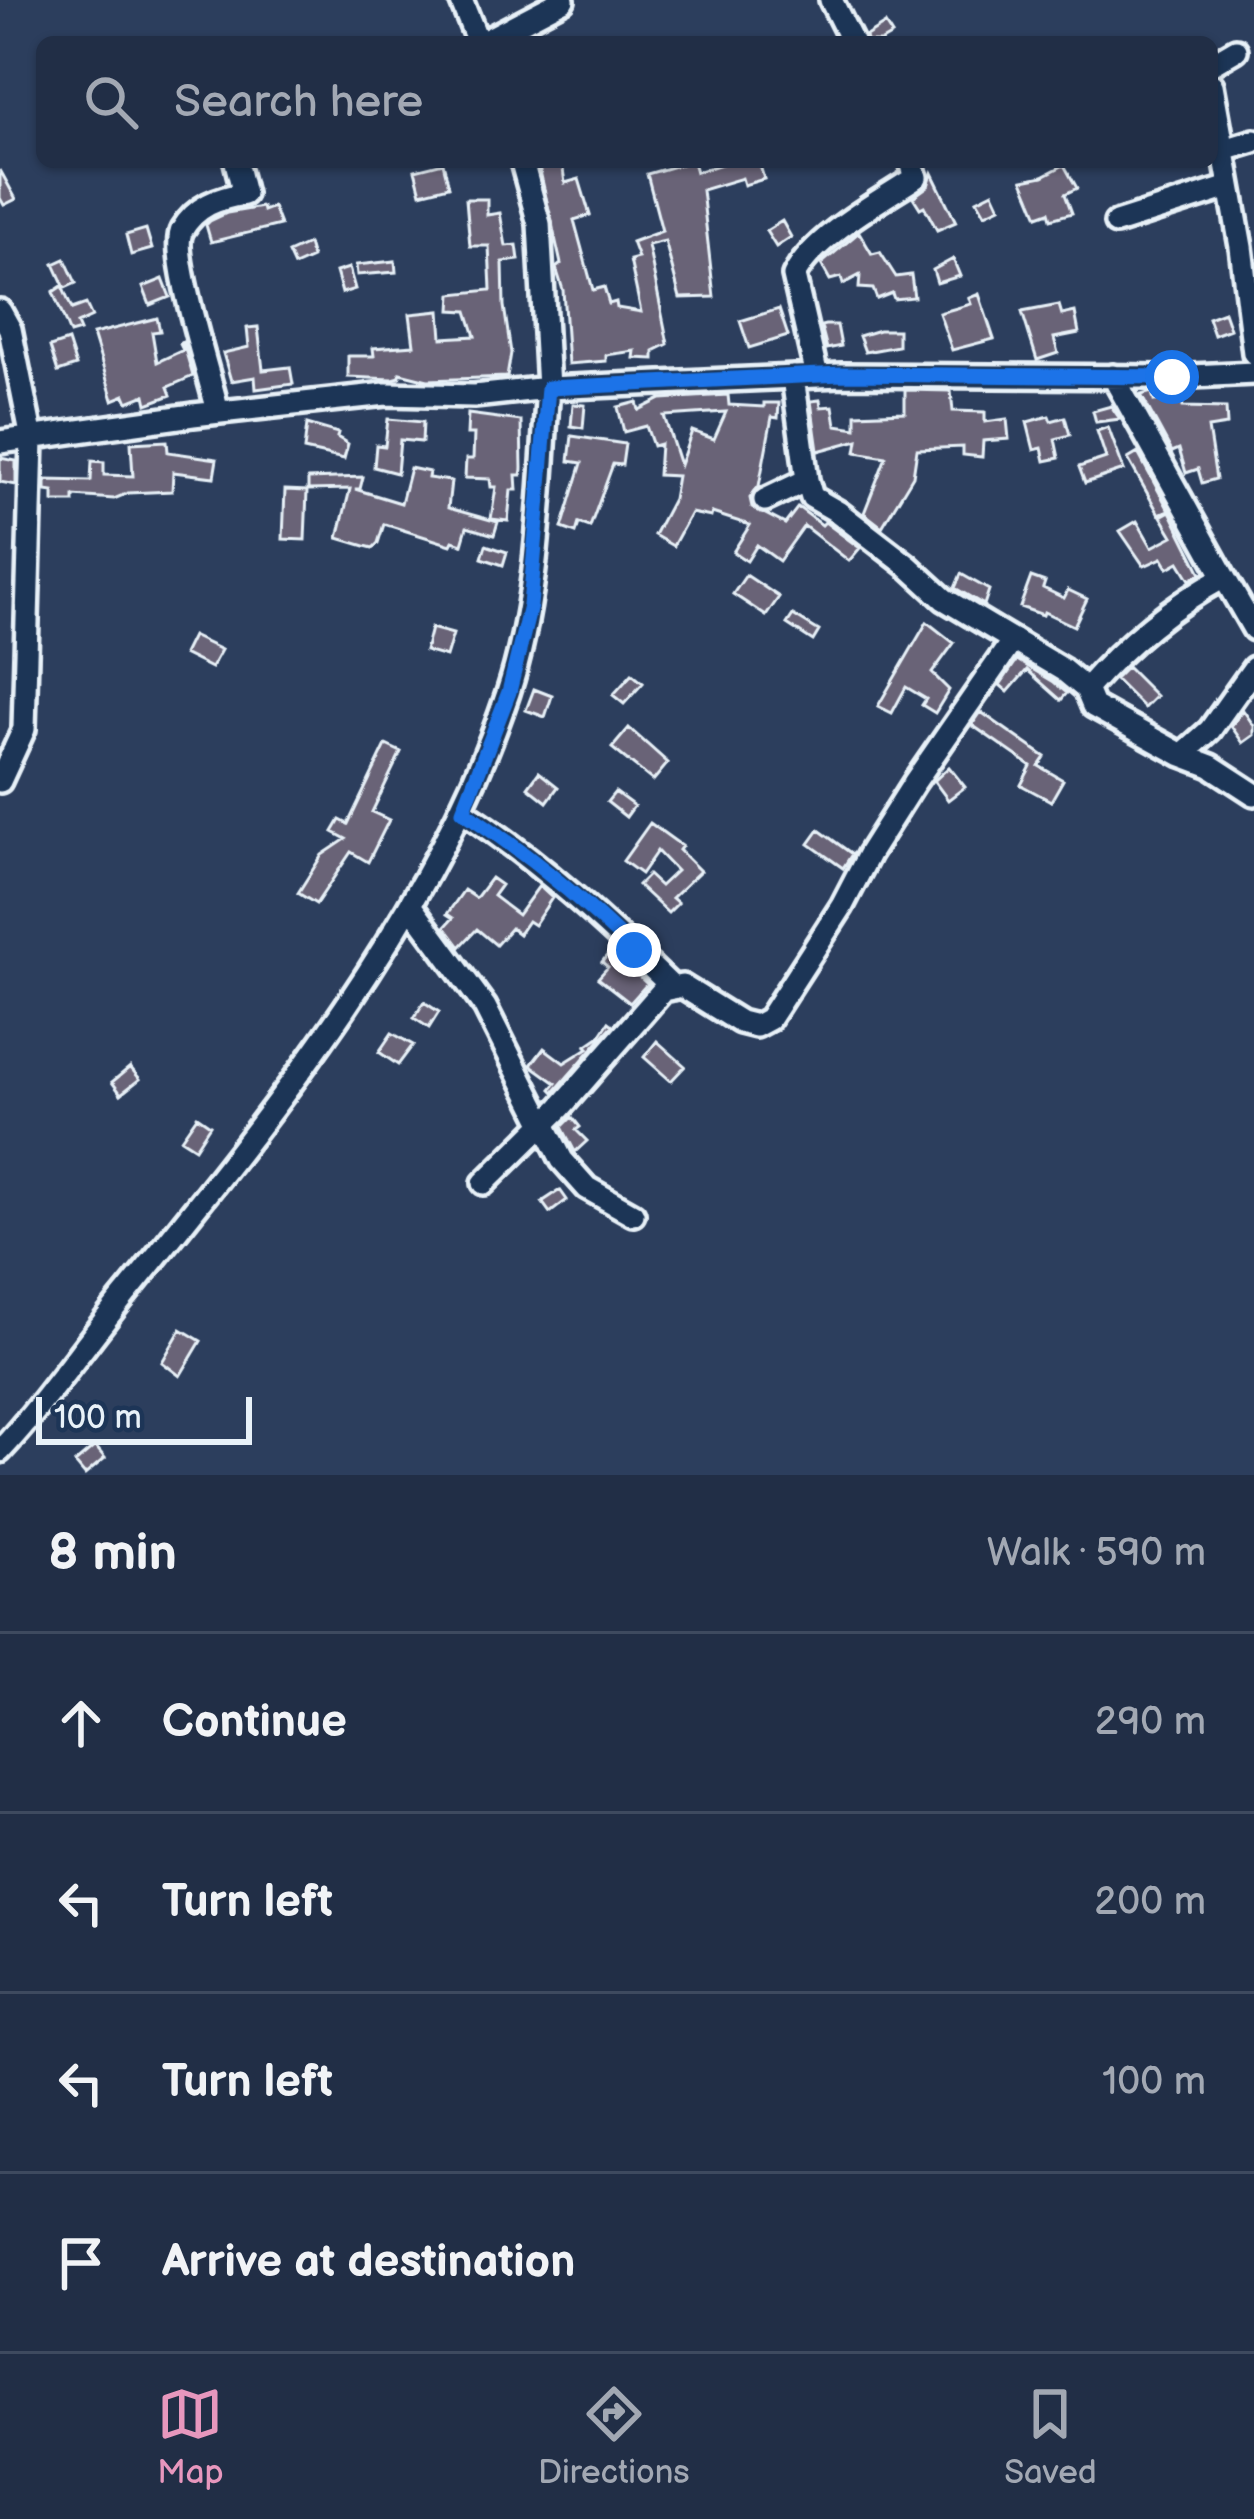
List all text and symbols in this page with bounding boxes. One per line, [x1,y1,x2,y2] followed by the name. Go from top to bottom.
[36,36,1218,168] search box
[78,69,144,135] icon: search
[174,75,423,130] text: Search here
[1145,350,1199,404] route start
[607,923,661,977] route end
[36,1391,252,1444] scale bar
[54,1398,142,1438] text: 100 m
[48,1523,177,1584] text: 8 min
[987,1530,1206,1577] text: Walk · 590 m
[48,1690,114,1756] icon: ahead
[162,1695,347,1750] text: Continue
[1095,1699,1206,1746] text: 290 m
[48,1870,114,1936] icon: left
[162,1875,333,1930] text: Turn left
[1094,1879,1206,1926] text: 200 m
[48,2050,114,2116] icon: left
[162,2055,333,2110] text: Turn left
[1102,2059,1206,2106] text: 100 m
[48,2230,114,2296] icon: arrive
[162,2235,575,2290] text: Arrive at destination
[157,2381,224,2493] tab: Map
[538,2381,690,2493] tab: Directions
[1004,2381,1097,2493] tab: Saved

